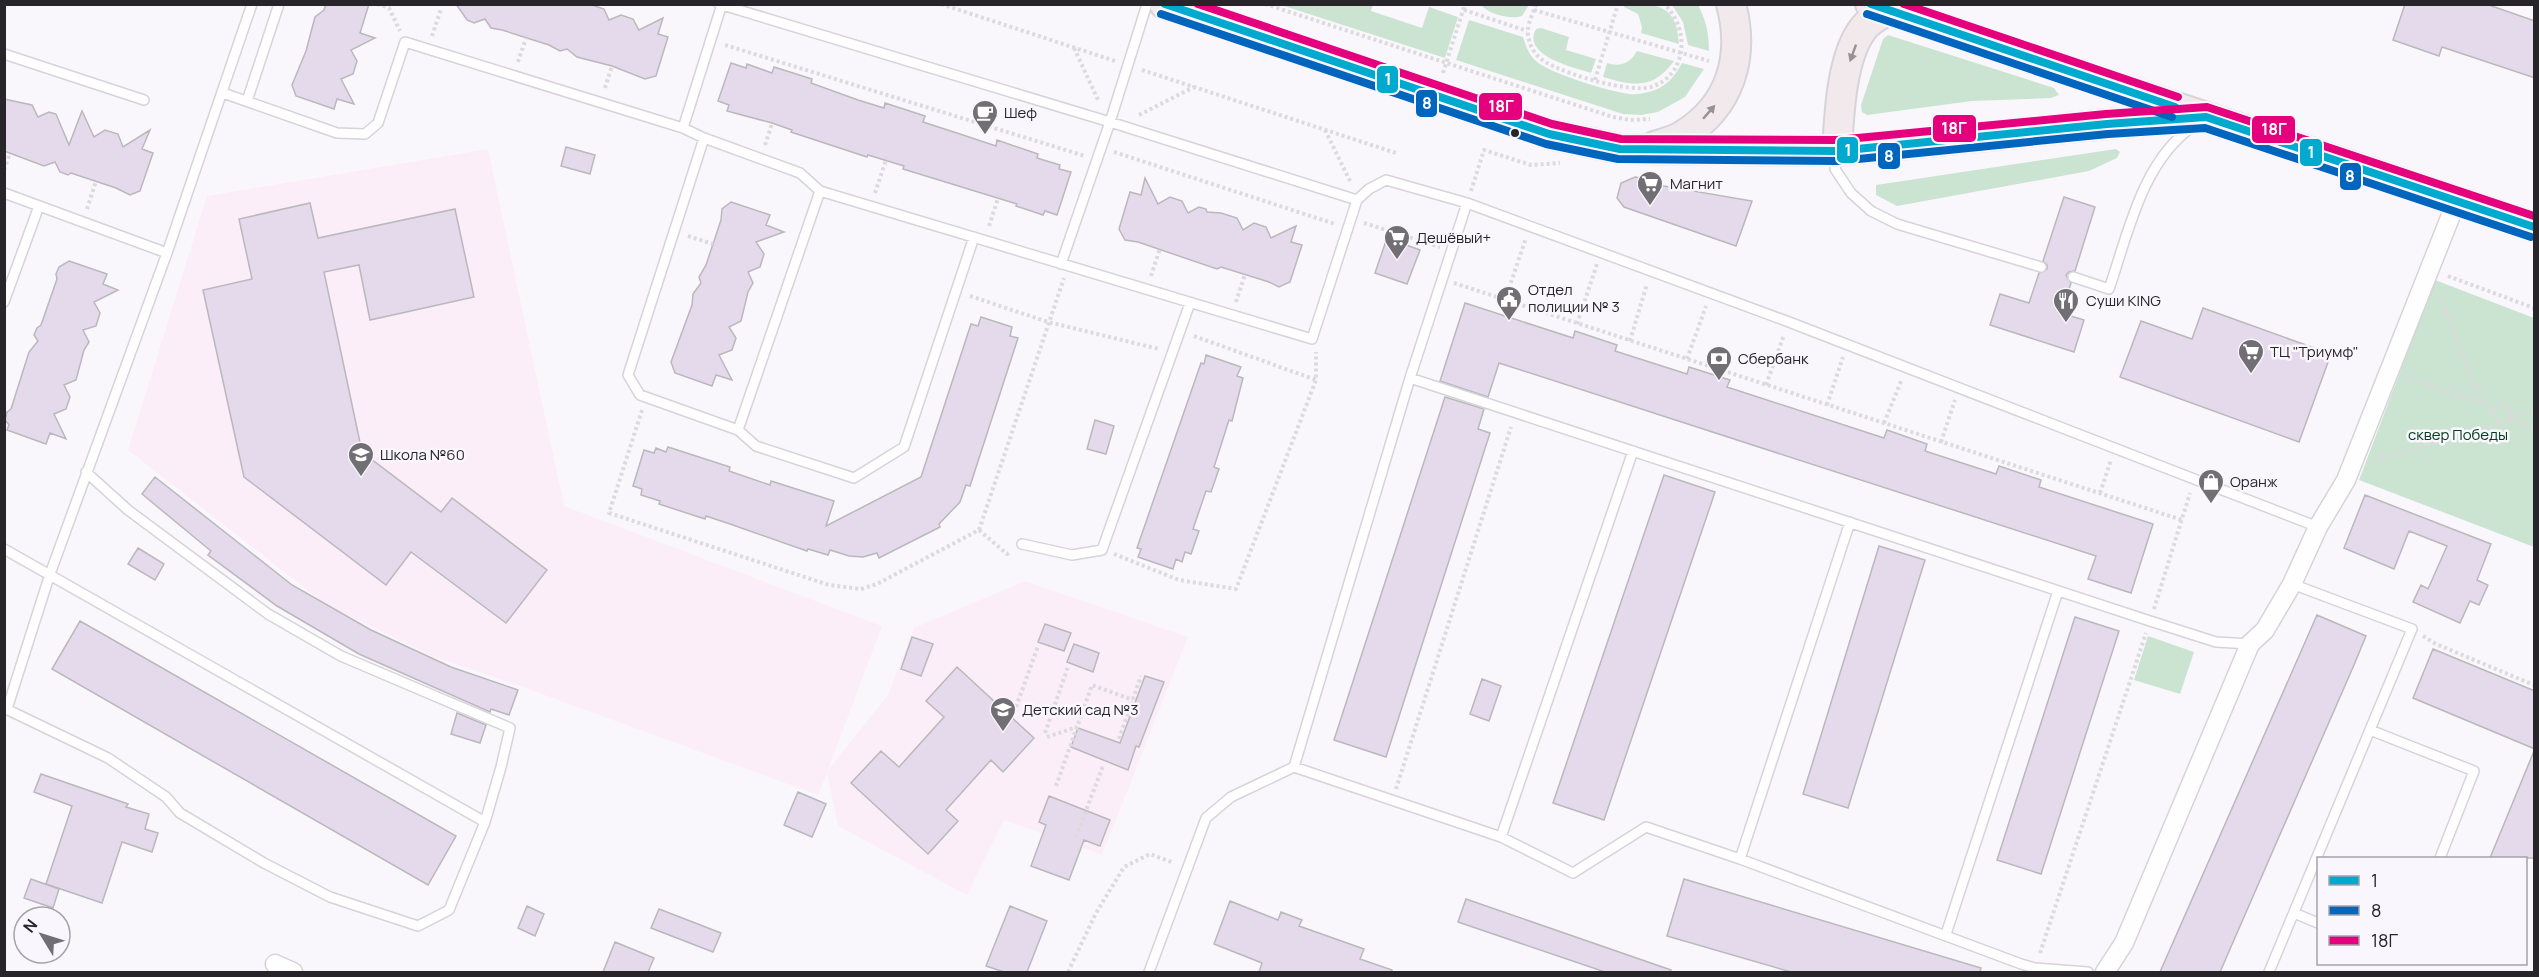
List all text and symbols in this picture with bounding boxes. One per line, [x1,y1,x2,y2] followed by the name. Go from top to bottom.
[1847,44,1857,62] one-way arrow
[1376,65,1399,94] line badge: 1
[1384,68,1392,90] text: 1
[1415,89,1438,118] line badge: 8
[1422,92,1432,114] text: 8
[1478,92,1523,121] line badge: 18Г
[1488,95,1514,117] text: 18Г
[970,98,1000,136] cafe icon: Шеф
[1004,102,1037,123] place label: Шеф
[1702,105,1715,120] one-way arrow
[1932,114,1977,143] line badge: 18Г
[2251,115,2296,144] line badge: 18Г
[1941,117,1967,139] text: 18Г
[2261,118,2287,140] text: 18Г
[1509,127,1521,139] unlabelled marker
[1836,136,1859,164] line badge: 1
[2299,138,2323,167] line badge: 1
[1844,139,1852,161] text: 1
[2307,141,2315,163] text: 1
[1877,142,1901,170] line badge: 8
[1884,145,1894,167] text: 8
[2339,162,2362,191] line badge: 8
[2345,165,2355,187] text: 8
[1635,169,1665,207] supermarket icon: Магнит
[1670,173,1723,194] place label: Магнит
[1382,223,1412,261] supermarket icon: Дешёвый+
[1416,227,1491,248] place label: Дешёвый+
[1528,279,1620,317] place label: Отдел полиции № 3
[1494,284,1524,322] public building icon: Отдел полиции № 3
[2051,286,2081,324] restaurant icon: Суши KING
[2086,290,2161,311] place label: Суши KING
[2236,337,2266,375] supermarket icon: ТЦ "Триумф"
[2270,341,2359,362] place label: ТЦ "Триумф"
[1704,344,1734,382] bank icon: Сбербанк
[1738,348,1809,369] place label: Сбербанк
[2408,424,2508,445] park label: сквер Победы
[346,440,376,478] school or university icon: Школа №60
[380,444,465,465] place label: Школа №60
[2196,467,2226,505] shop icon: Оранж
[2230,471,2278,492] place label: Оранж
[988,695,1018,733] school or university icon: Детский сад №3
[1022,699,1138,720] place label: Детский сад №3
[2317,857,2527,965] legend
[2371,868,2378,892] text: 1
[2371,898,2381,922] text: 8
[12,905,72,965] north arrow
[18,914,42,937] text: N
[2371,928,2398,952] text: 18Г

